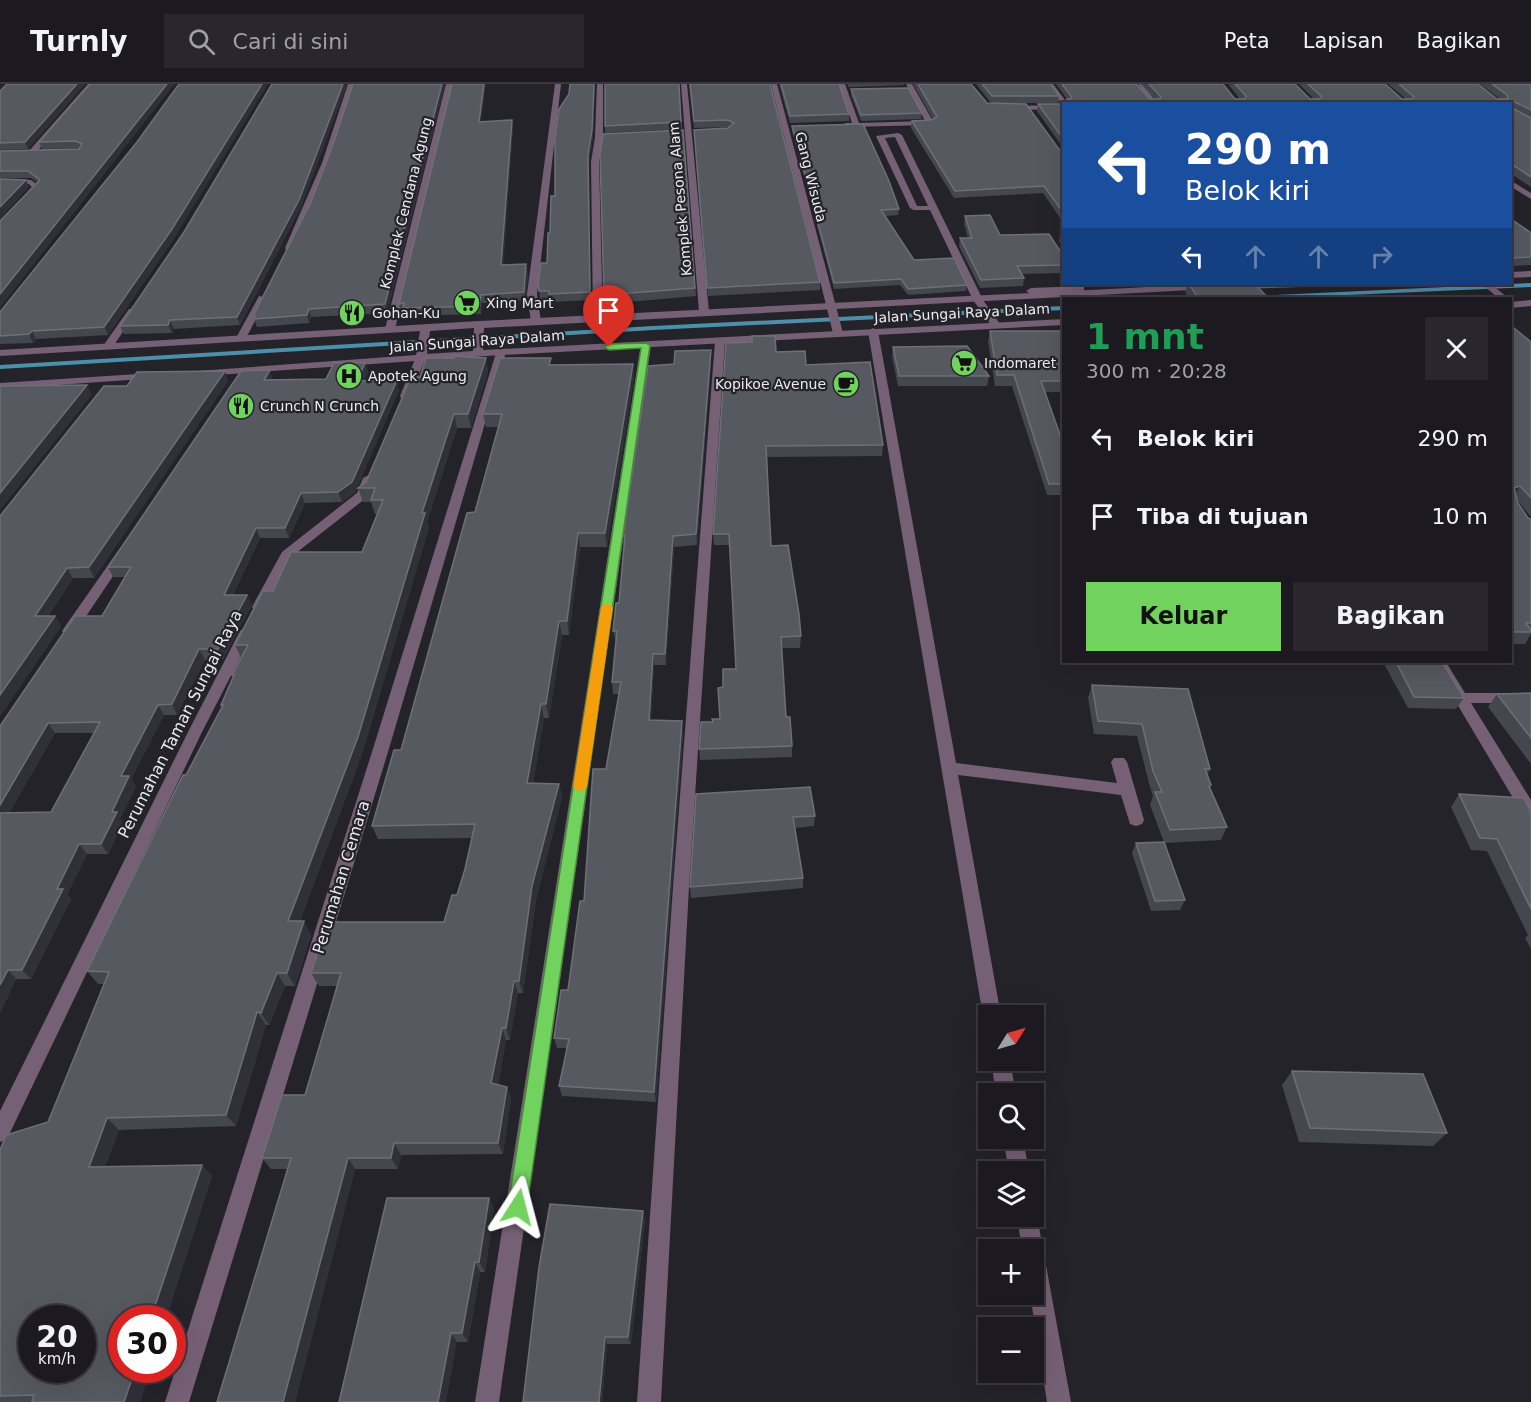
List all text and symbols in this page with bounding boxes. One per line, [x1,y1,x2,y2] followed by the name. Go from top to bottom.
[164,14,584,68] search box
[30,25,128,58] text: Turnly
[185,25,218,58] icon: search
[233,29,348,54] text: Cari di sini
[1224,29,1270,53] text: Peta
[1303,29,1384,53] text: Lapisan
[1417,29,1501,53] text: Bagikan
[377,115,435,291] street label: Komplek Cendana Agung
[665,121,695,277] street label: Komplek Pesona Alam
[1185,125,1331,174] text: 290 m
[1086,126,1164,204] icon: left
[792,130,830,224] street label: Gang Wisuda
[1185,175,1310,206] text: Belok kiri
[1176,240,1209,273] icon: left
[1239,240,1272,273] icon: ahead
[1302,240,1335,273] icon: ahead
[1365,240,1398,273] icon: right
[583,285,634,347] pin
[452,288,482,318] supermarket icon: Xing Mart
[592,294,625,327] icon: arrive
[486,295,554,311] place label: Xing Mart
[337,298,367,328] restaurant icon: Gohan-Ku
[873,300,1050,326] street label: Jalan Sungai Raya Dalam
[372,305,440,321] place label: Gohan-Ku
[1086,316,1204,357] text: 1 mnt
[1425,317,1488,380] button: close
[388,327,565,355] street label: Jalan Sungai Raya Dalam
[949,348,979,378] supermarket icon: Indomaret
[984,355,1057,371] place label: Indomaret
[1086,359,1227,383] text: 300 m · 20:28
[334,361,364,391] hospital icon: Apotek Agung
[368,368,467,384] place label: Apotek Agung
[831,369,861,399] cafe icon: Kopikoe Avenue
[715,376,826,392] place label: Kopikoe Avenue
[226,391,256,421] restaurant icon: Crunch N Crunch
[260,398,379,414] place label: Crunch N Crunch
[1086,422,1119,455] icon: left
[1137,426,1254,451] text: Belok kiri
[1418,426,1488,451] text: 290 m
[1086,500,1119,533] icon: arrive
[1137,504,1309,529] text: Tiba di tujuan
[1432,504,1488,529] text: 10 m
[1086,582,1281,651] button: Keluar
[1293,582,1488,651] button: Bagikan
[114,607,246,841] street label: Perumahan Taman Sungai Raya
[309,798,373,956] street label: Perumahan Cemara
[978,1005,1044,1071] north arrow
[978,1005,1044,1383] map controls
[978,1083,1044,1149] button: search
[978,1161,1044,1227] button: layers
[486,1175,550,1239] position arrow
[978,1239,1044,1305] button: +
[108,1305,186,1383] speed limit sign: 30
[978,1317,1044,1383] button: −
[36,1319,78,1354] text: 20
[38,1350,76,1368] text: km/h

